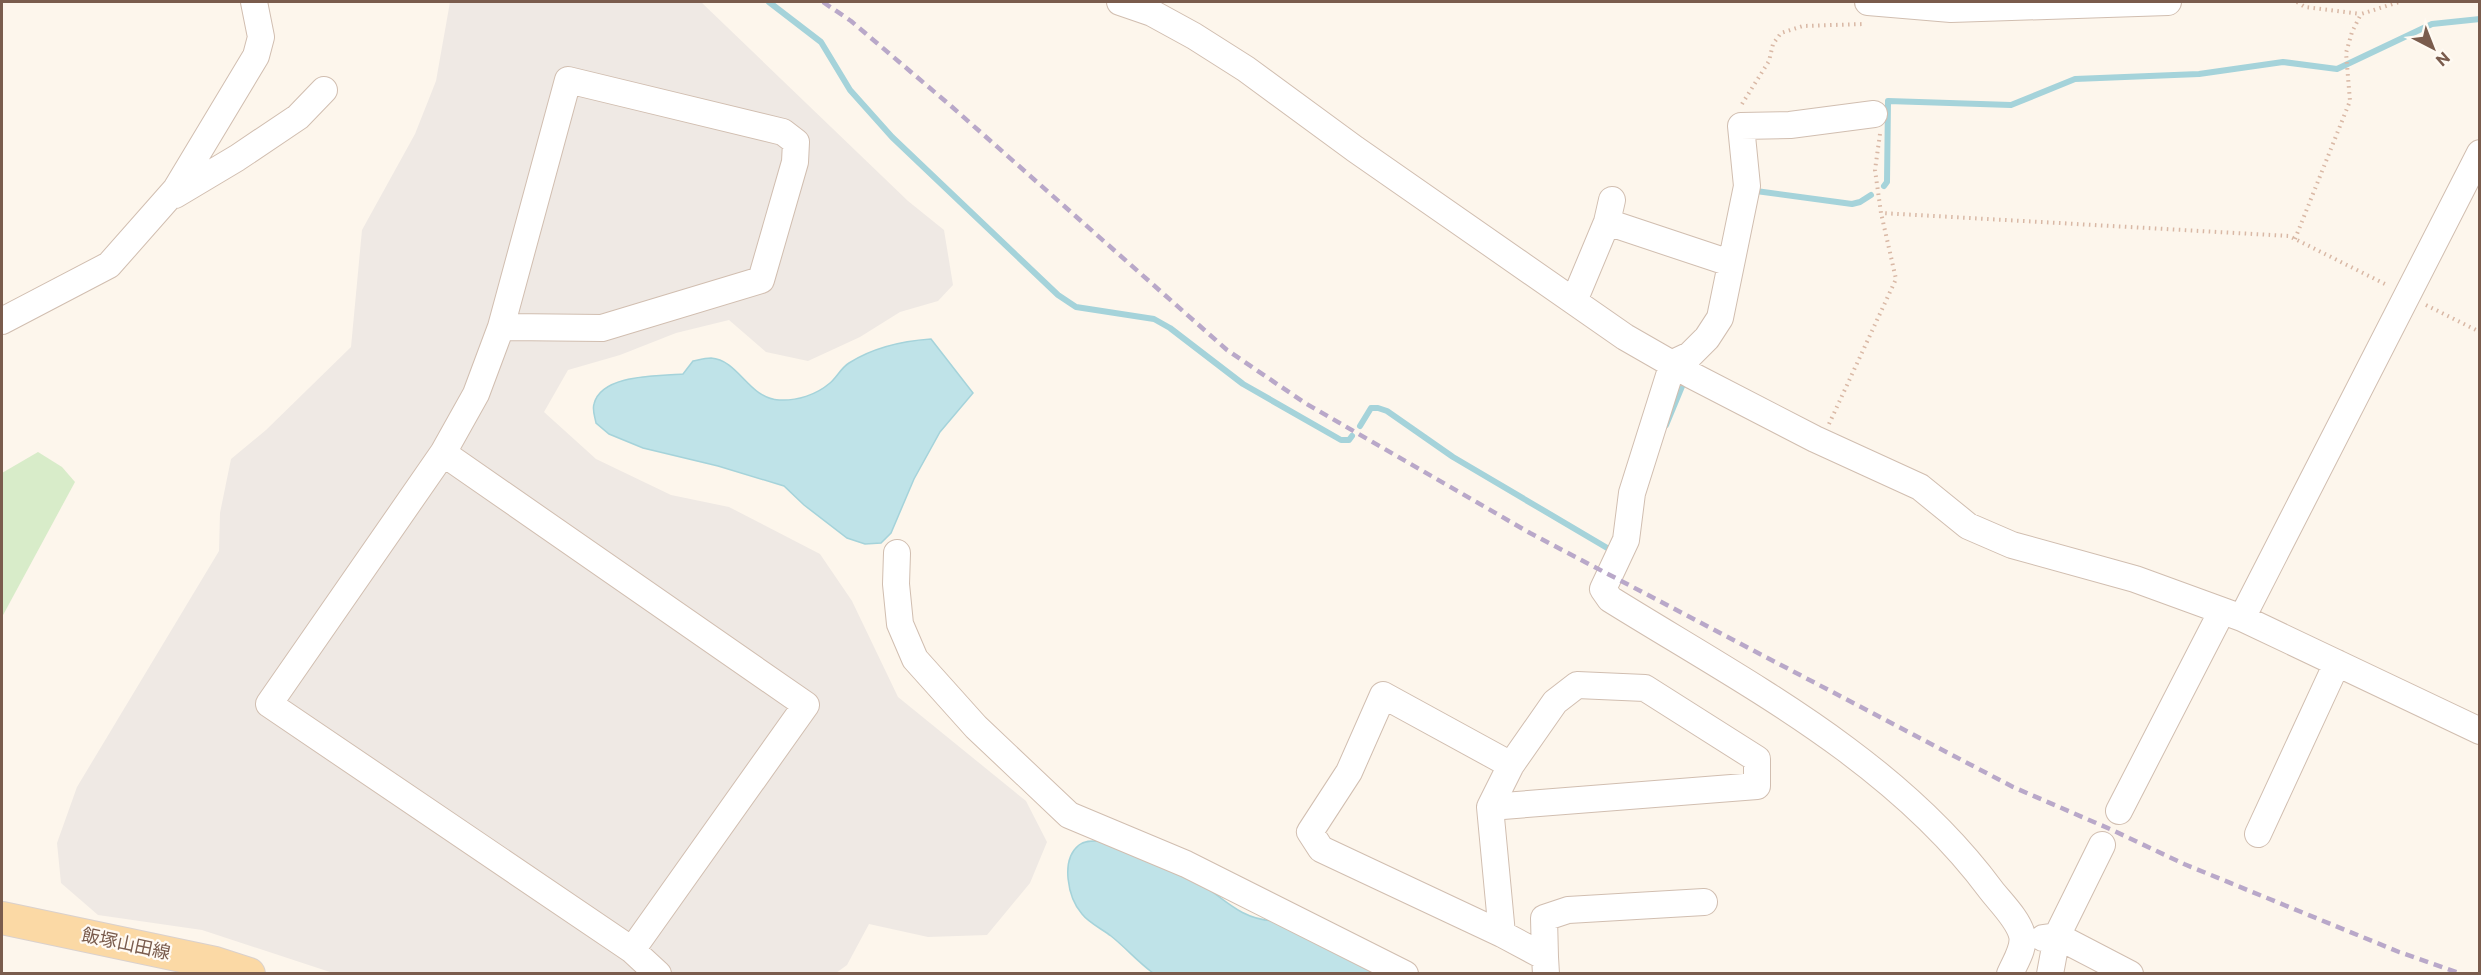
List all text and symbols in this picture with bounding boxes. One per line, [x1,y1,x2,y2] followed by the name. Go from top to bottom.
[2403,18,2463,78] north arrow
[2433,48,2454,71] text: N
[80,923,173,963] street label: 飯塚山田線

